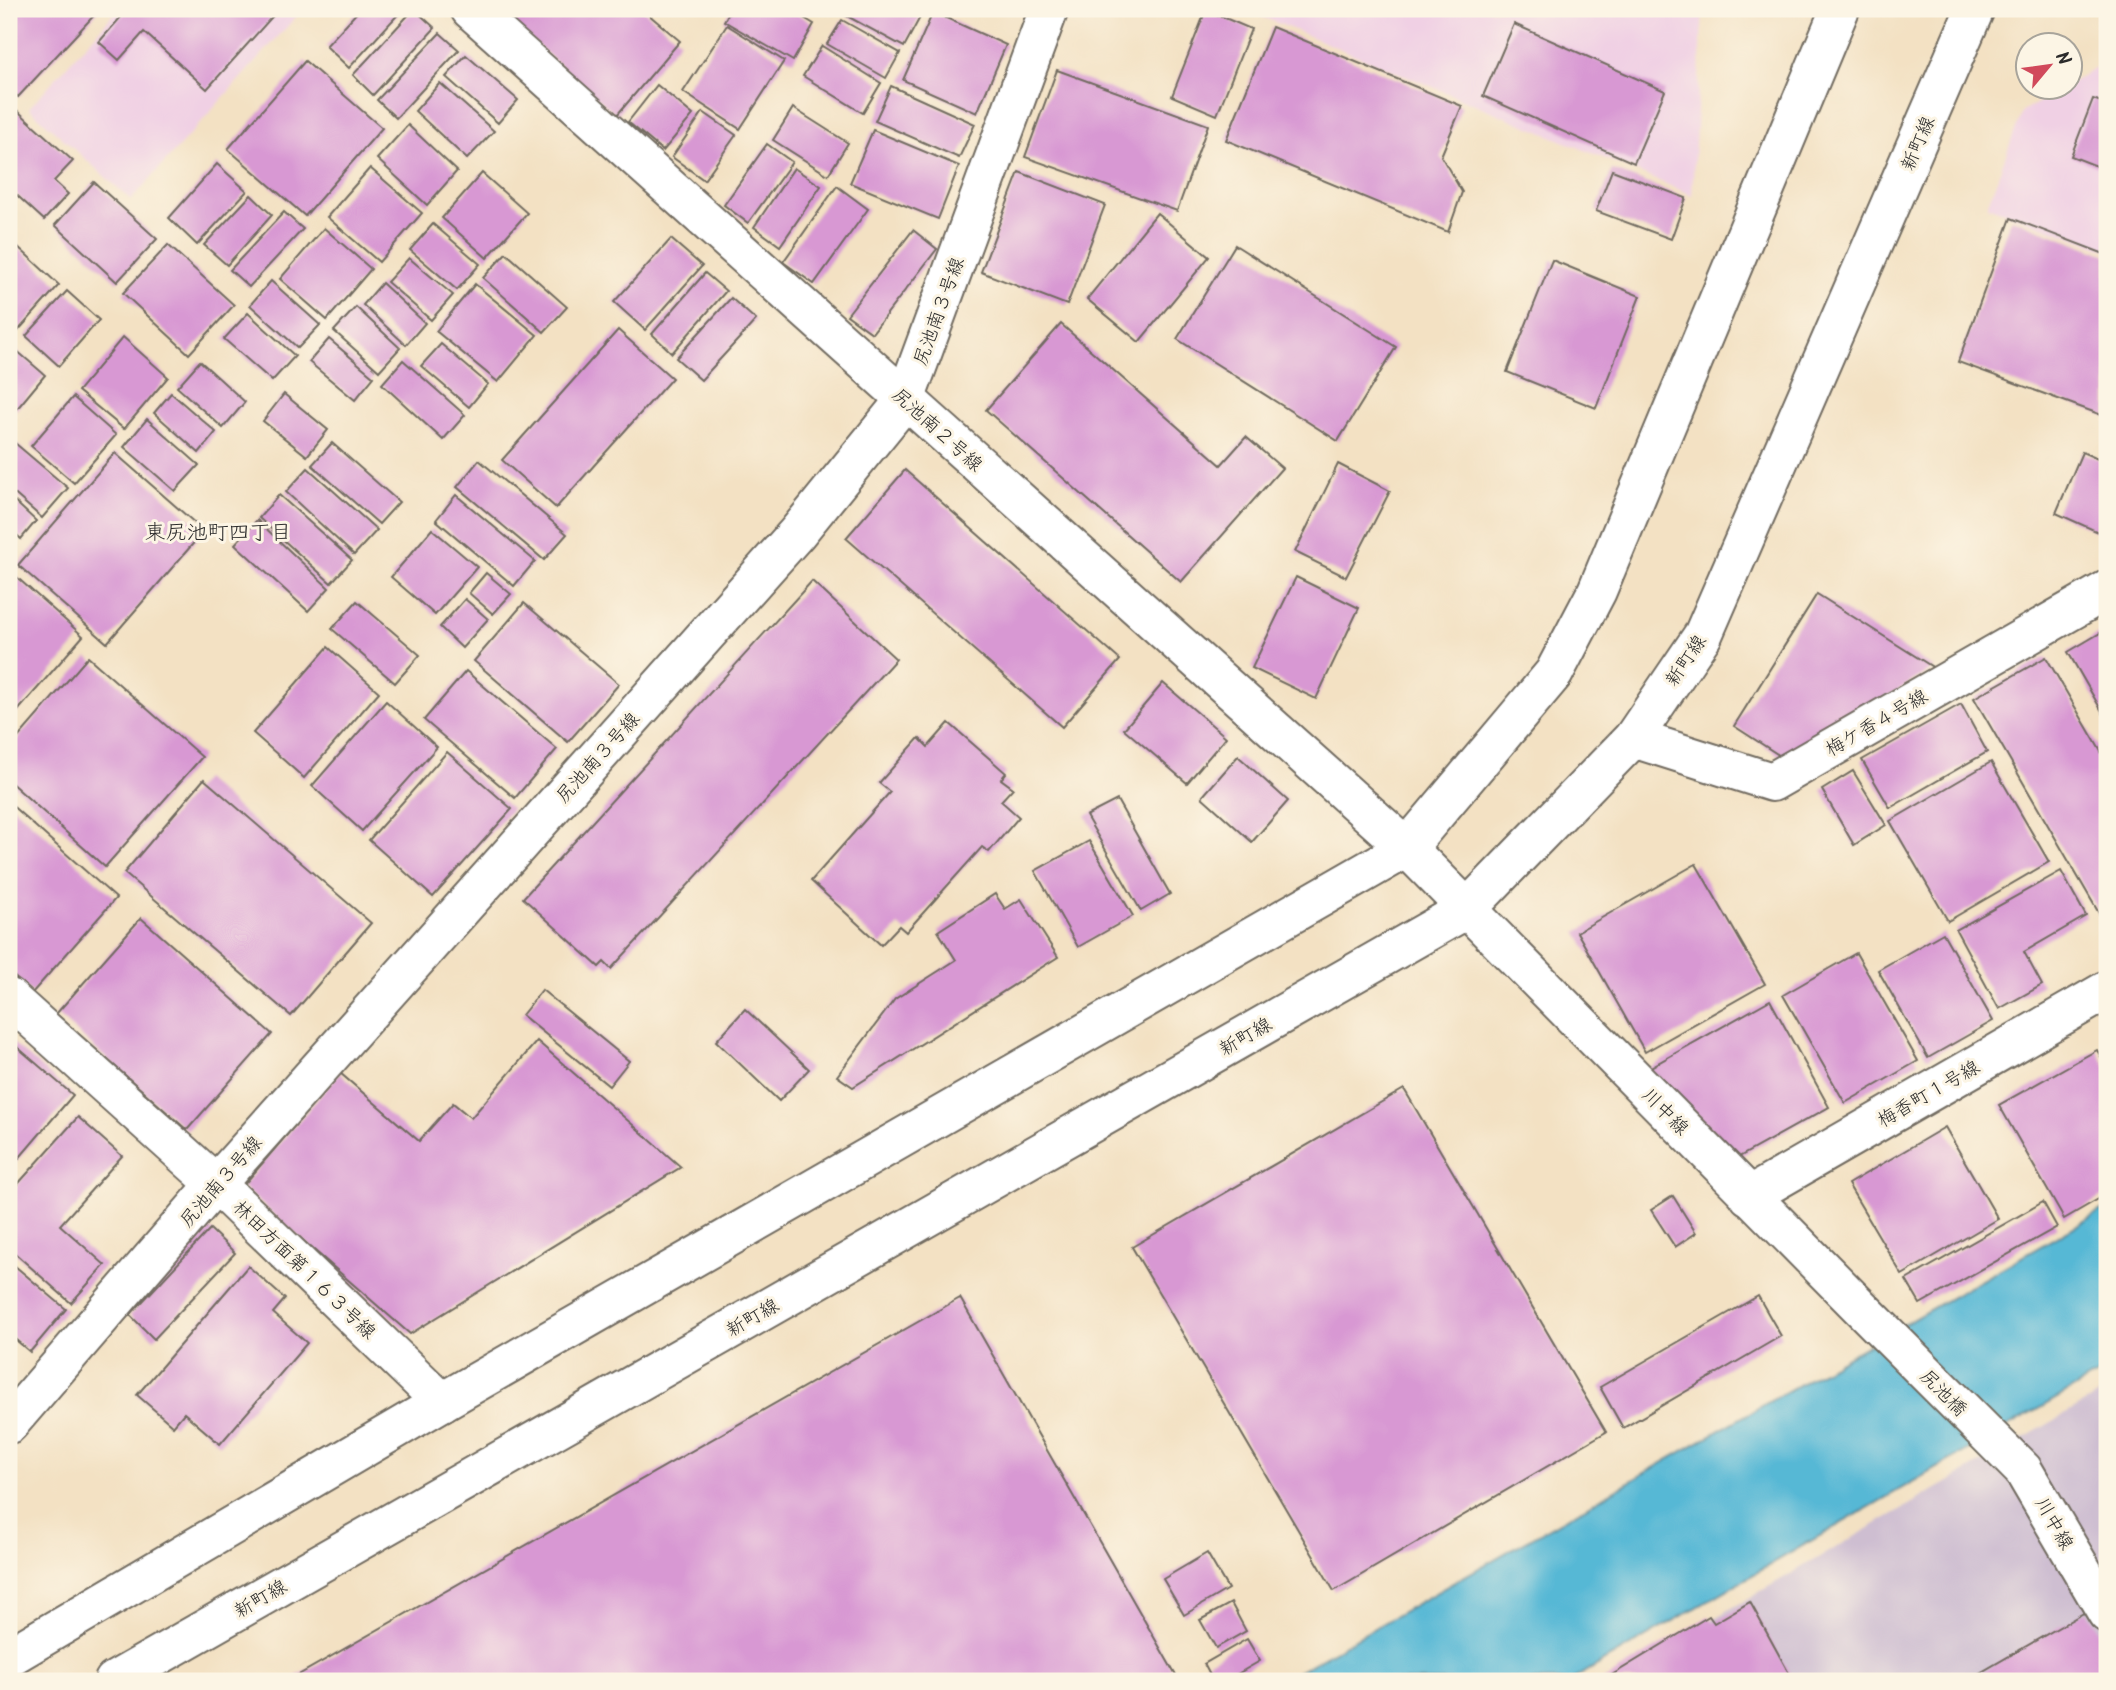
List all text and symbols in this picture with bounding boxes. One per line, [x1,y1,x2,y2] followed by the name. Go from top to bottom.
[2014,32,2084,102] north arrow
[2046,46,2078,71] text: N
[1894,112,1944,176] street label: 新町線
[906,253,973,370] street label: 尻池南３号線
[884,381,989,480] street label: 尻池南２号線
[145,517,292,550] district label: 東尻池町四丁目
[1658,629,1715,693] street label: 新町線
[1820,682,1934,765] street label: 梅ケ香４号線
[549,706,648,811] street label: 尻池南３号線
[1214,1010,1278,1065] street label: 新町線
[1872,1053,1986,1136] street label: 梅香町１号線
[1634,1082,1695,1143] street label: 川中線
[173,1129,270,1235] street label: 尻池南３号線
[225,1194,382,1347] street label: 林田方面第１６３号線
[721,1291,785,1346] street label: 新町線
[1912,1363,1973,1424] street label: 尻池橋
[2026,1492,2081,1556] street label: 川中線
[229,1572,293,1627] street label: 新町線

